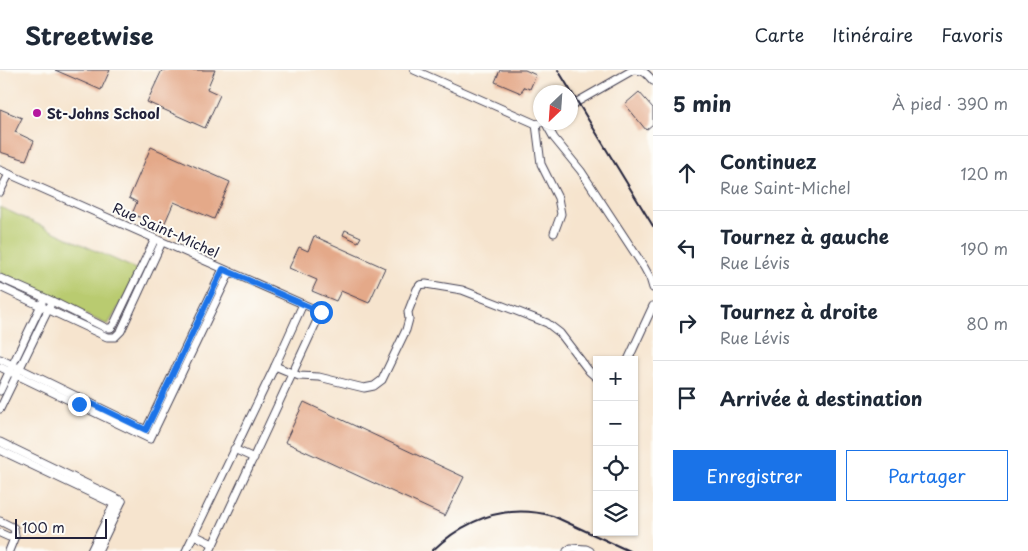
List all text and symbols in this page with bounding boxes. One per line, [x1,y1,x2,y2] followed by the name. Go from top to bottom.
[25,17,154,53] text: Streetwise
[754,21,804,48] text: Carte
[832,21,913,48] text: Itinéraire
[941,21,1003,48] text: Favoris
[533,85,578,130] north arrow
[673,87,731,119] text: 5 min
[892,91,1008,115] text: À pied · 390 m
[47,103,160,124] place label: St-Johns School
[31,107,43,119] marker: St-Johns School
[720,147,817,175] text: Continuez
[673,159,701,187] icon: ahead
[961,161,1008,185] text: 120 m
[720,175,851,199] text: Rue Saint-Michel
[110,197,222,263] street label: Rue Saint-Michel
[720,222,889,250] text: Tournez à gauche
[673,234,701,262] icon: left
[960,236,1008,260] text: 190 m
[720,250,790,274] text: Rue Lévis
[720,297,878,325] text: Tournez à droite
[310,301,333,324] route start
[673,309,701,337] icon: right
[966,311,1008,335] text: 80 m
[720,325,790,349] text: Rue Lévis
[593,356,638,536] map controls
[593,356,638,401] button: +
[673,384,701,412] icon: arrive
[720,384,923,412] text: Arrivée à destination
[68,393,91,416] route end
[593,401,638,446] button: −
[593,446,638,491] button: locate
[673,450,836,501] button: Enregistrer
[846,450,1008,501] button: Partager
[593,491,638,536] button: layers
[15,516,108,539] scale bar
[22,517,65,538] text: 100 m

